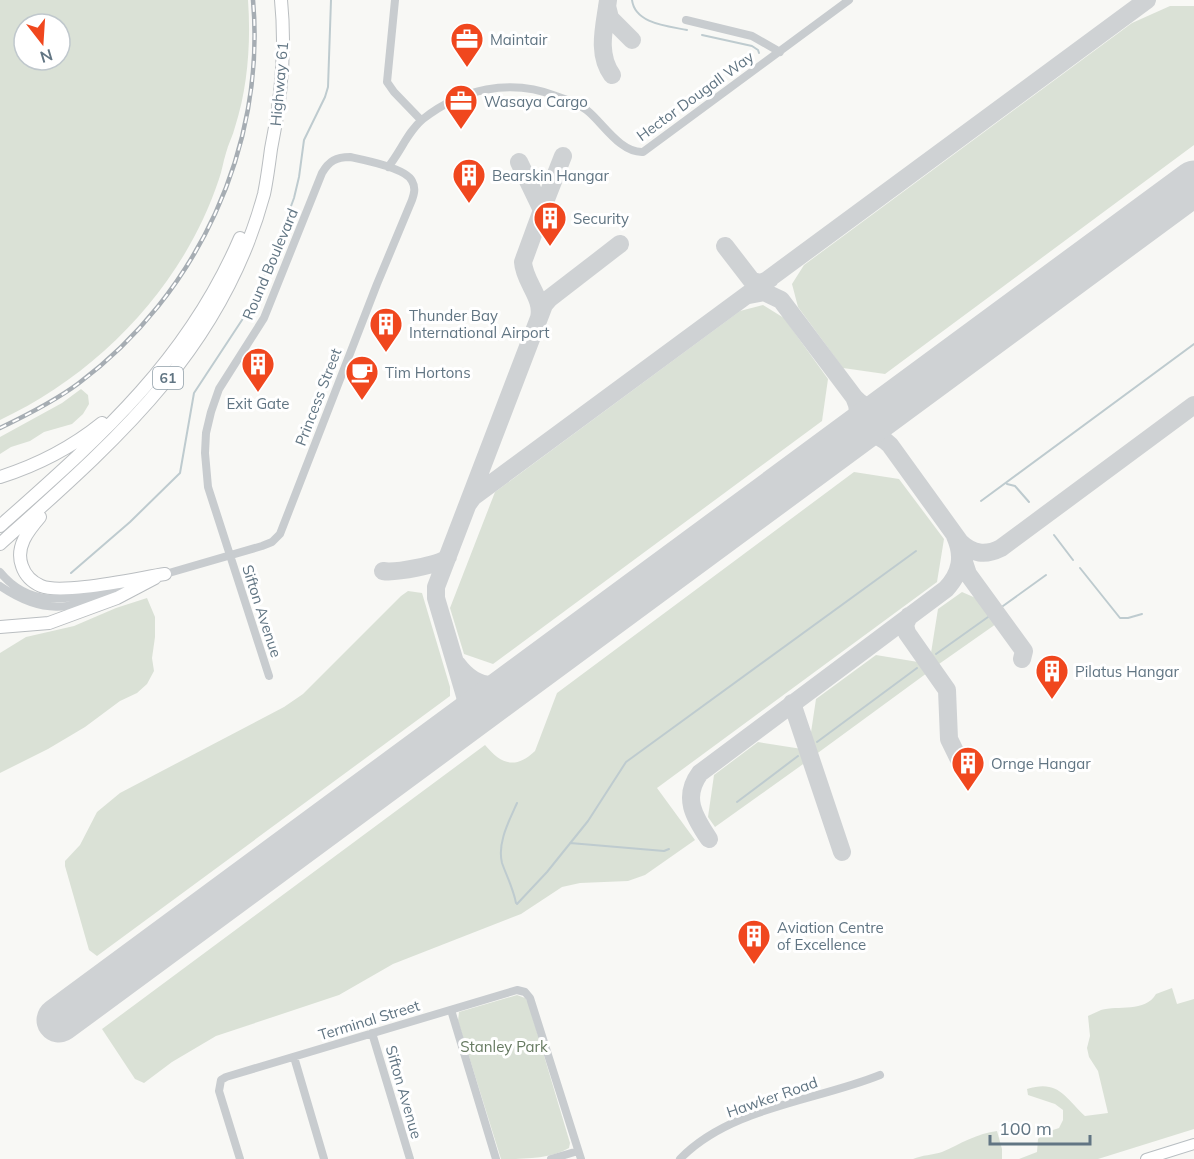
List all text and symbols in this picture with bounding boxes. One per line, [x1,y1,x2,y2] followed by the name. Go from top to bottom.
[12,12,72,72] north arrow
[449,21,485,68] office icon: Maintair
[490,30,548,49] place label: Maintair
[266,41,292,127] street label: Highway 61
[38,45,55,68] text: N
[633,47,757,145] street label: Hector Dougall Way
[443,83,479,130] office icon: Wasaya Cargo
[484,92,588,111] place label: Wasaya Cargo
[451,157,487,204] building icon: Bearskin Hangar
[492,166,609,185] place label: Bearskin Hangar
[532,200,568,247] building icon: Security
[238,205,302,323] street label: Round Boulevard
[573,209,629,228] place label: Security
[368,306,404,353] building icon: Thunder Bay International Airport
[409,306,550,342] place label: Thunder Bay International Airport
[291,345,345,449] street label: Princess Street
[240,346,276,393] building icon: Exit Gate
[344,354,380,401] cafe icon: Tim Hortons
[385,363,471,382] place label: Tim Hortons
[153,367,183,389] road number: 61
[227,394,289,413] place label: Exit Gate
[238,562,286,660] street label: Sifton Avenue
[1034,653,1070,700] building icon: Pilatus Hangar
[1075,662,1179,681] place label: Pilatus Hangar
[950,745,986,792] building icon: Ornge Hangar
[991,754,1091,773] place label: Ornge Hangar
[736,918,772,965] building icon: Aviation Centre of Excellence
[777,918,884,954] place label: Aviation Centre of Excellence
[316,996,422,1044] street label: Terminal Street
[460,1037,548,1056] park label: Stanley Park
[382,1043,426,1141] street label: Sifton Avenue
[724,1073,820,1121] street label: Hawker Road
[990,1108,1090,1146] scale bar
[999,1117,1052,1140] text: 100 m

